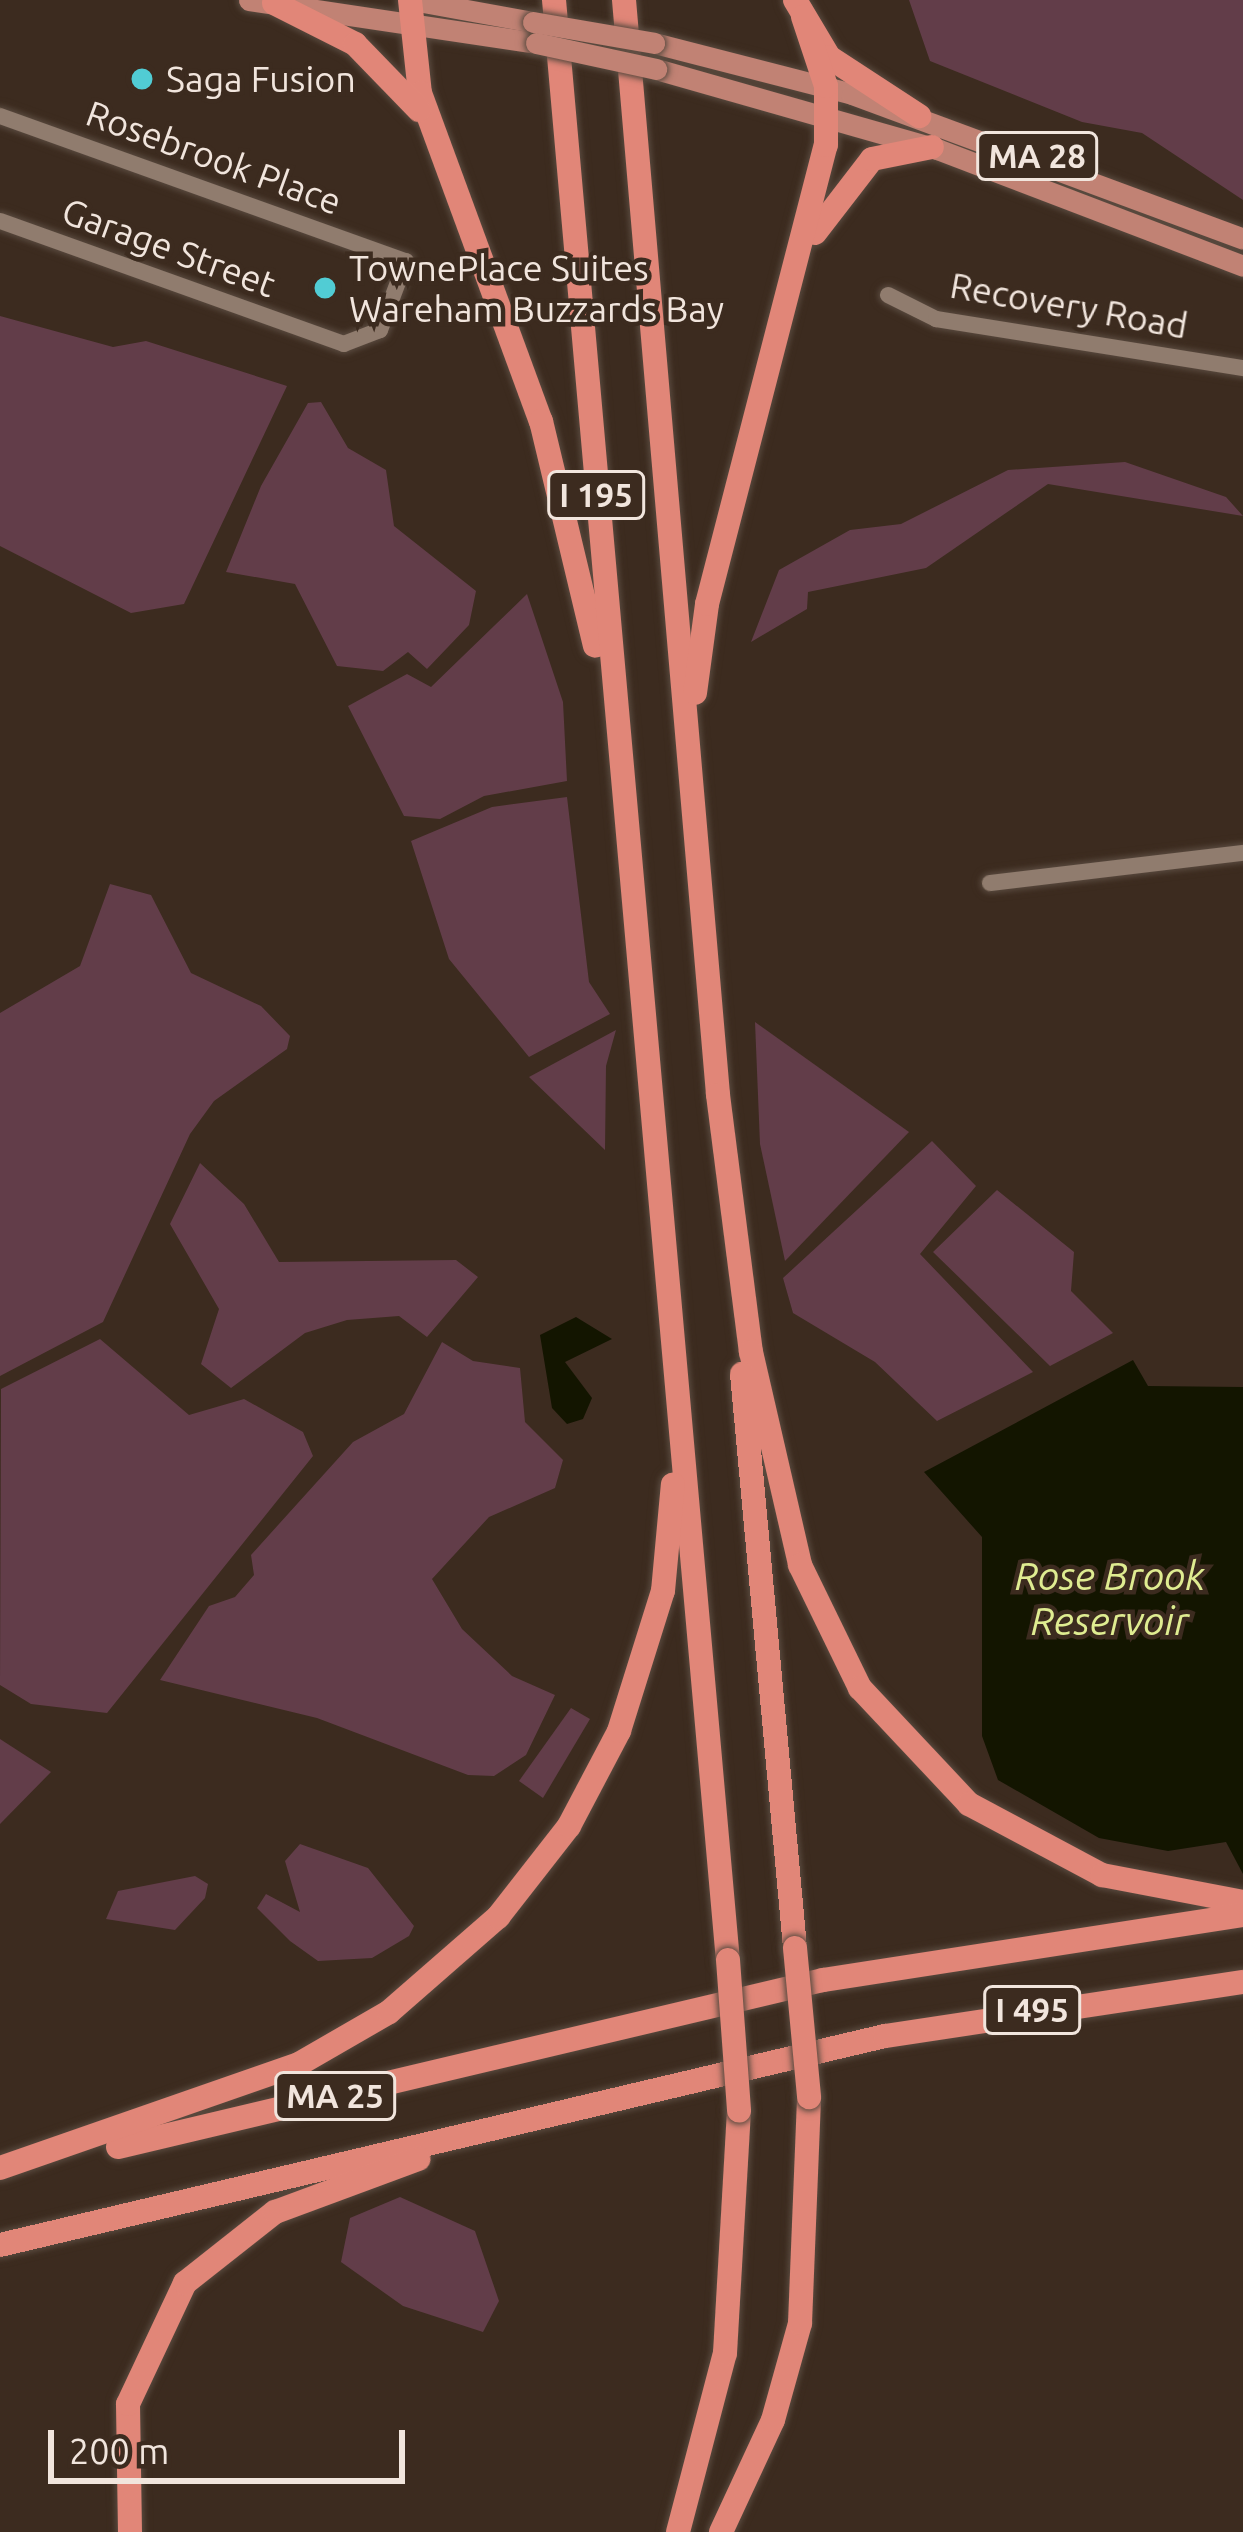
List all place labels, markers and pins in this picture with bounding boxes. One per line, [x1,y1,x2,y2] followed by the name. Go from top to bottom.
[166,57,356,101] place label: Saga Fusion
[129,66,155,92] marker: Saga Fusion
[349,245,724,330] place label: TownePlace Suites Wareham Buzzards Bay
[312,275,338,301] marker: TownePlace Suites Wareham Buzzards Bay

